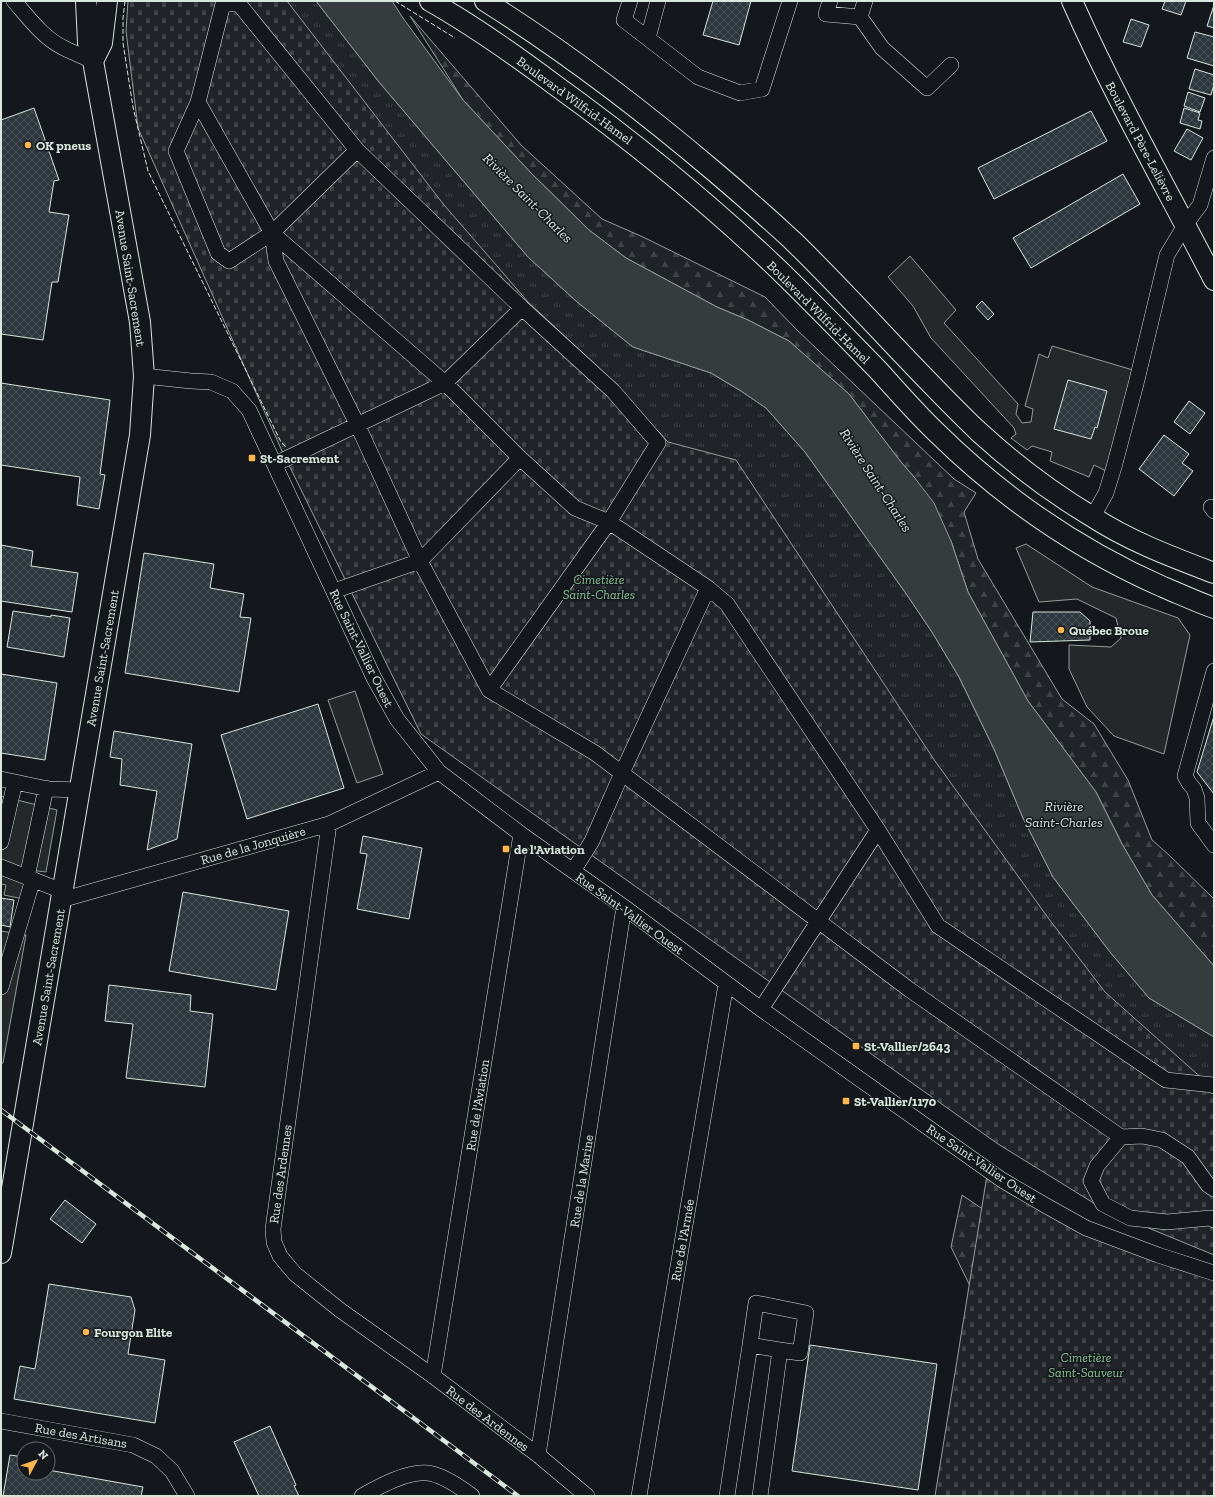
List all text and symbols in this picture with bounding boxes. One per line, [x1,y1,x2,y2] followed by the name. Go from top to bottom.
[514,53,636,148] street label: Boulevard Wilfrid-Hamel
[1103,79,1178,203] street label: Boulevard Père-Lelièvre
[36,138,91,153] place label: OK pneus
[23,140,33,150] marker: OK pneus
[479,150,576,247] water label: Rivière Saint-Charles
[112,209,149,348] street label: Avenue Saint-Sacrement
[764,258,874,367] street label: Boulevard Wilfrid-Hamel
[836,425,915,535] water label: Rivière Saint-Charles
[260,451,340,466] place label: St-Sacrement
[247,453,257,463] marker: St-Sacrement
[563,572,635,602] park label: Cimetière Saint-Charles
[326,587,397,710] street label: Rue Saint-Vallier Ouest
[83,589,122,727] street label: Avenue Saint-Sacrement
[1069,623,1149,638] place label: Québec Broue
[1056,625,1066,635] marker: Québec Broue
[1025,798,1103,831] water label: Rivière Saint-Charles
[199,823,307,868] street label: Rue de la Jonquière
[514,842,585,857] place label: de l'Aviation
[501,844,511,854] marker: de l'Aviation
[573,869,687,958] street label: Rue Saint-Vallier Ouest
[29,908,68,1046] street label: Avenue Saint-Sacrement
[864,1039,950,1054] place label: St-Vallier/2643
[851,1041,861,1051] marker: St-Vallier/2643
[463,1058,492,1152] street label: Rue de l'Aviation
[854,1094,937,1109] place label: St-Vallier/1170
[841,1096,851,1106] marker: St-Vallier/1170
[924,1121,1040,1206] street label: Rue Saint-Vallier Ouest
[266,1123,295,1224] street label: Rue des Ardennes
[567,1134,596,1228] street label: Rue de la Marine
[668,1198,697,1282] street label: Rue de l'Armée
[94,1325,173,1340] place label: Fourgon Elite
[81,1327,91,1337] marker: Fourgon Elite
[1048,1350,1124,1380] park label: Cimetière Saint-Sauveur
[443,1382,532,1455] street label: Rue des Ardennes
[34,1420,128,1451] street label: Rue des Artisans
[16,1441,56,1481] north arrow
[36,1447,51,1463] text: N

